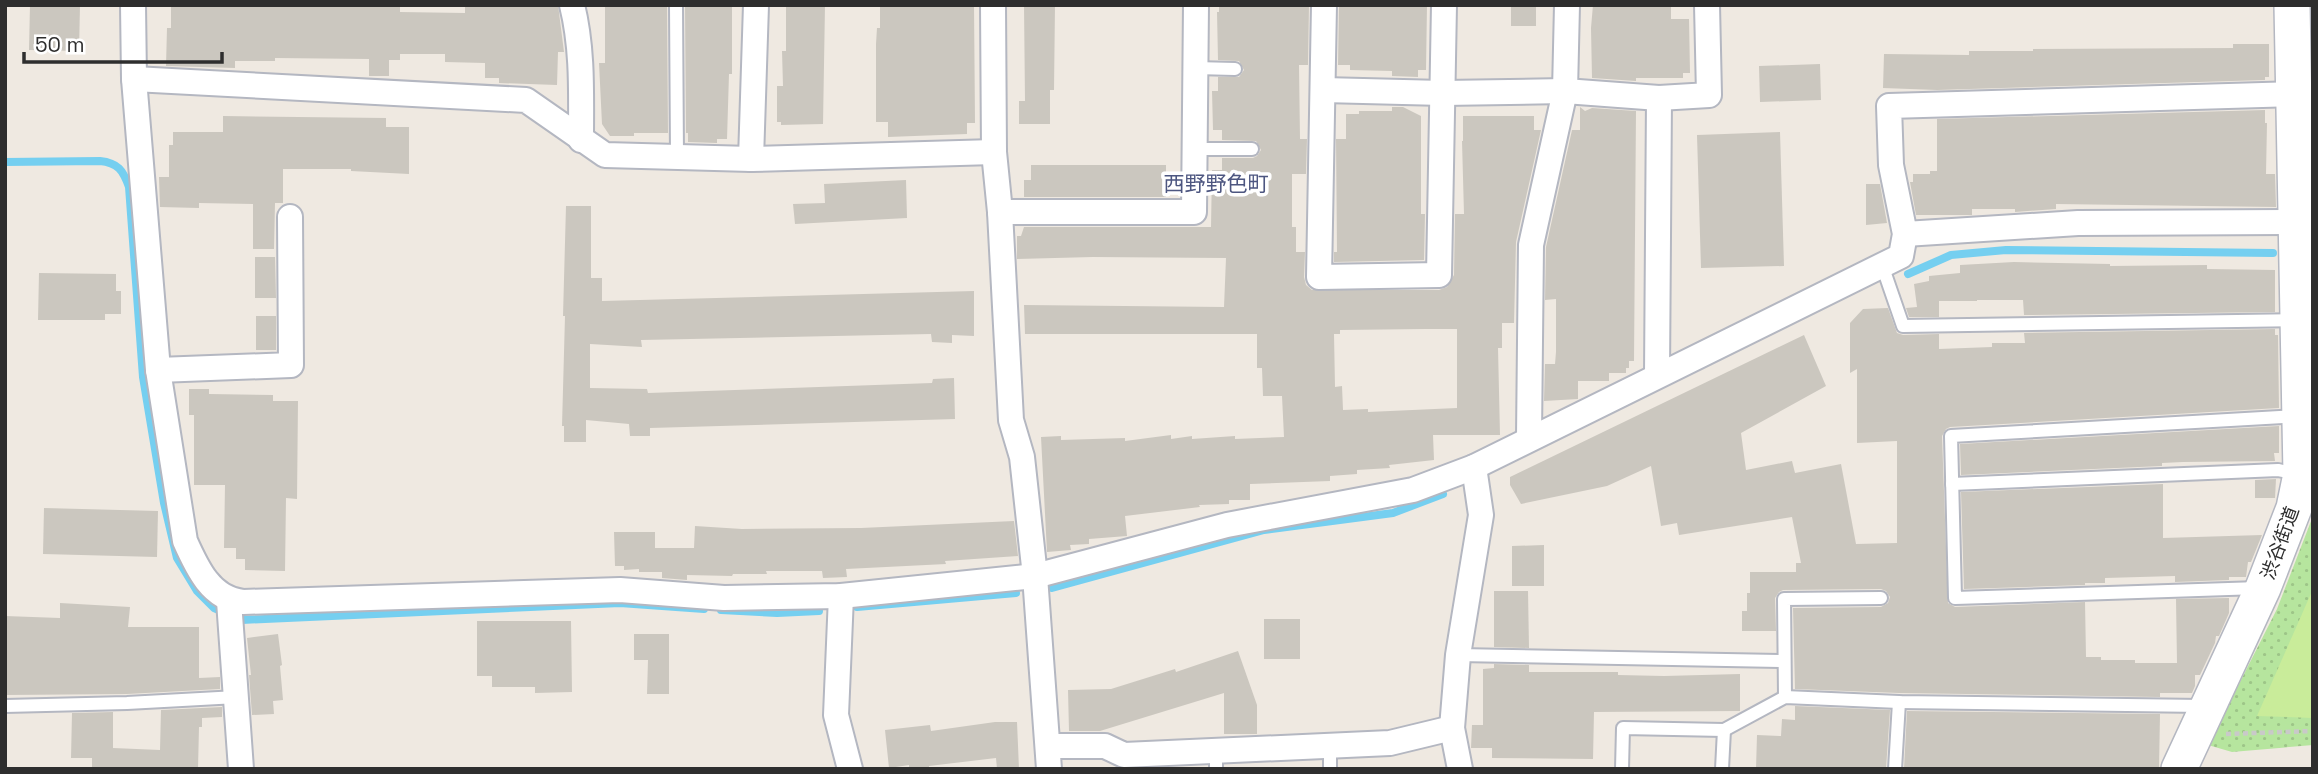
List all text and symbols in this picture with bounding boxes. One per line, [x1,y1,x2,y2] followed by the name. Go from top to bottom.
[24,21,222,65] scale bar
[35,31,85,58] text: 50 m
[1164,170,1269,197] district label: 西野野色町
[2255,503,2305,583] street label: 渋谷街道

